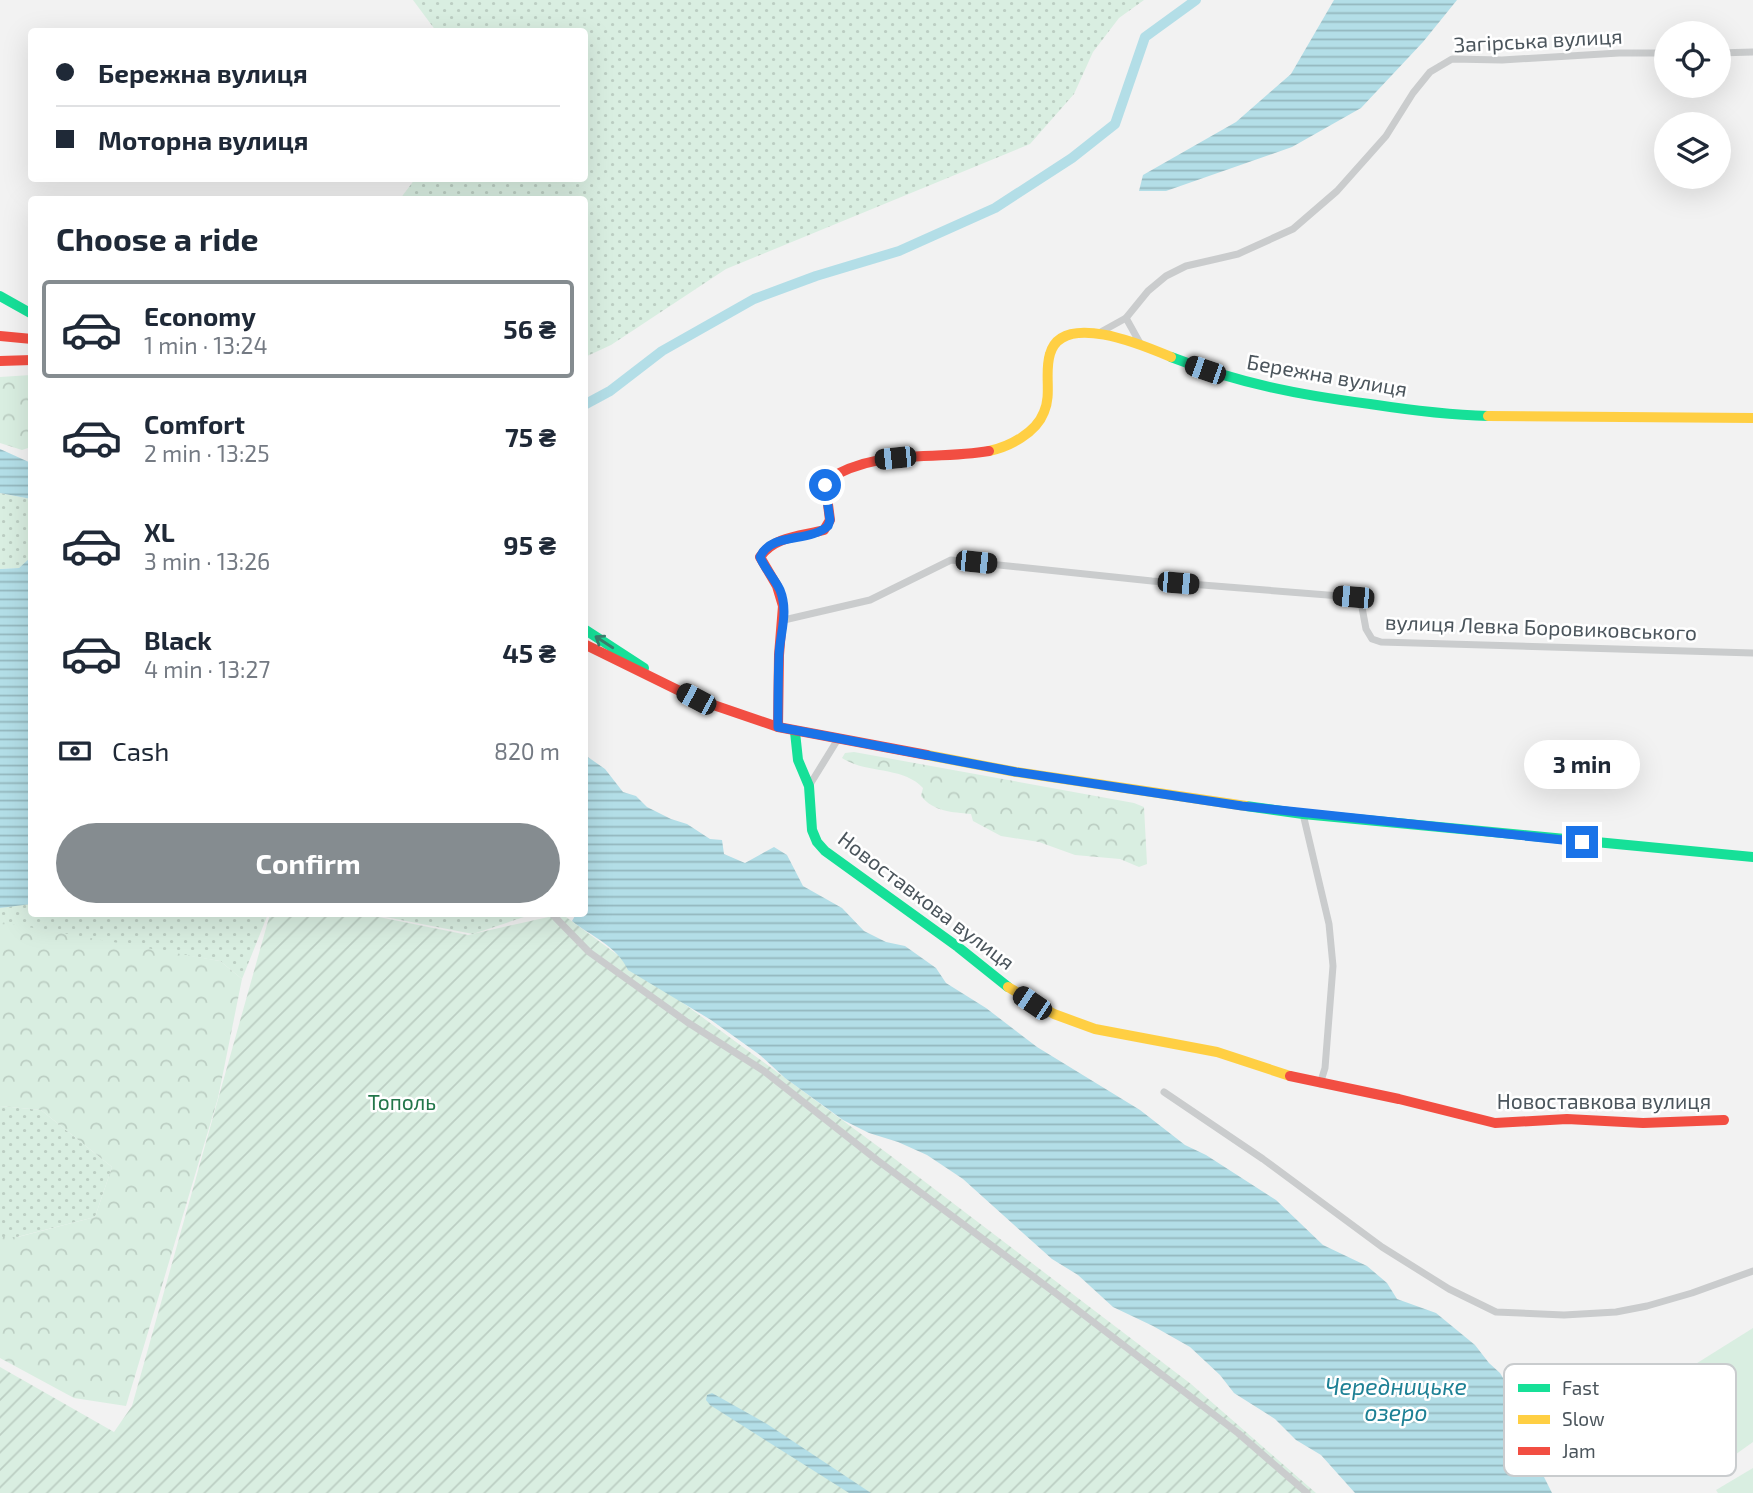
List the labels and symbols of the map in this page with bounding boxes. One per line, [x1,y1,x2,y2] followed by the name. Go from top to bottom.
[1453,23,1623,57] street label: Загірська вулиця
[1245,348,1409,402] street label: Бережна вулиця
[1182,353,1229,387] car
[874,445,917,471] car
[809,469,841,501] route start
[955,549,998,575] car
[1157,571,1200,595] car
[1332,585,1375,609] car
[1385,609,1698,645] street label: вулиця Левка Боровиковського
[595,634,614,649] one-way arrow
[673,680,720,718] car
[1524,740,1640,790] callout: 3 min
[833,825,1020,975] street label: Новоставкова вулиця
[1566,826,1598,858] route end
[1009,983,1056,1023] car
[1497,1088,1711,1114] street label: Новоставкова вулиця
[368,1089,436,1114] park label: Тополь
[1504,1364,1736,1476] legend
[1325,1372,1467,1426] water label: Чередницьке озеро
[1562,1376,1599,1399] text: Fast
[1562,1407,1605,1430] text: Slow
[1562,1439,1596,1462] text: Jam

